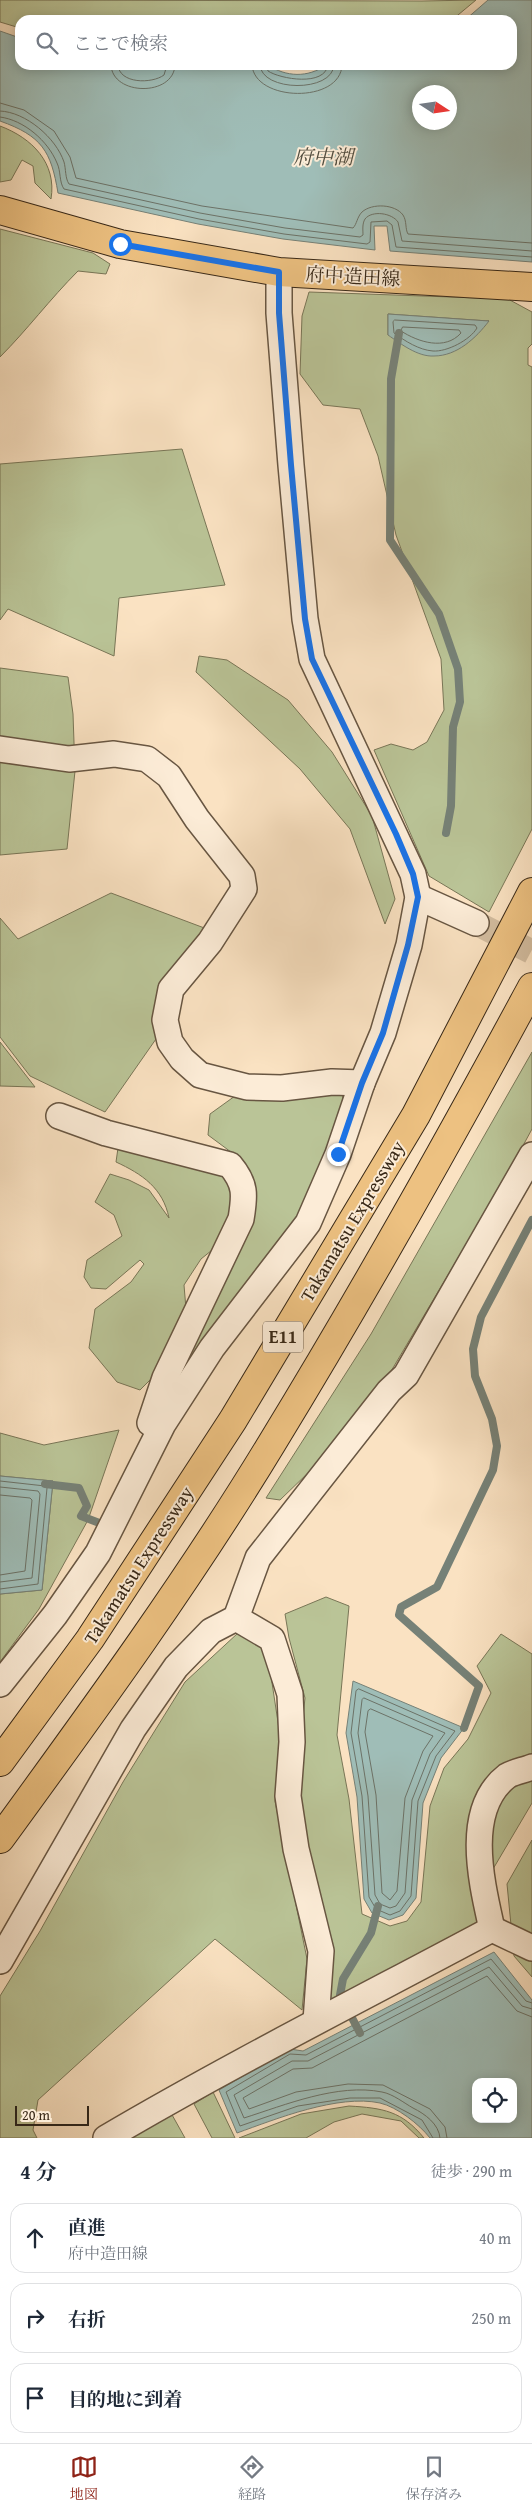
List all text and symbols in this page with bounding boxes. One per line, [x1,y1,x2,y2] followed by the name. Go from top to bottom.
[15,15,517,70] search box
[33,29,61,57] icon: search
[73,29,168,57] text: ここで検索
[412,85,457,130] north arrow
[293,142,356,171] water label: 府中湖
[109,233,132,256] route start
[305,260,401,292] street label: 府中造田線
[293,1135,412,1307] street label: Takamatsu Expressway
[327,1143,350,1166] route end
[263,1321,303,1352] road number: E11
[76,1480,200,1650] street label: Takamatsu Expressway
[472,2078,517,2123] map controls
[472,2078,517,2123] button: locate
[15,2103,89,2126] scale bar
[22,2105,50,2125] text: 20 m
[20,2156,57,2187] text: 4 分
[431,2159,512,2183] text: 徒歩 · 290 m
[68,2213,106,2241] text: 直進
[21,2224,49,2252] icon: ahead
[479,2226,511,2250] text: 40 m
[68,2241,148,2265] text: 府中造田線
[21,2304,49,2332] icon: right
[68,2305,106,2333] text: 右折
[471,2306,511,2330] text: 250 m
[21,2384,49,2412] icon: arrive
[68,2385,182,2413] text: 目的地に到着
[70,2453,98,2504] tab: 地図
[238,2453,266,2504] tab: 経路
[406,2453,462,2504] tab: 保存済み

